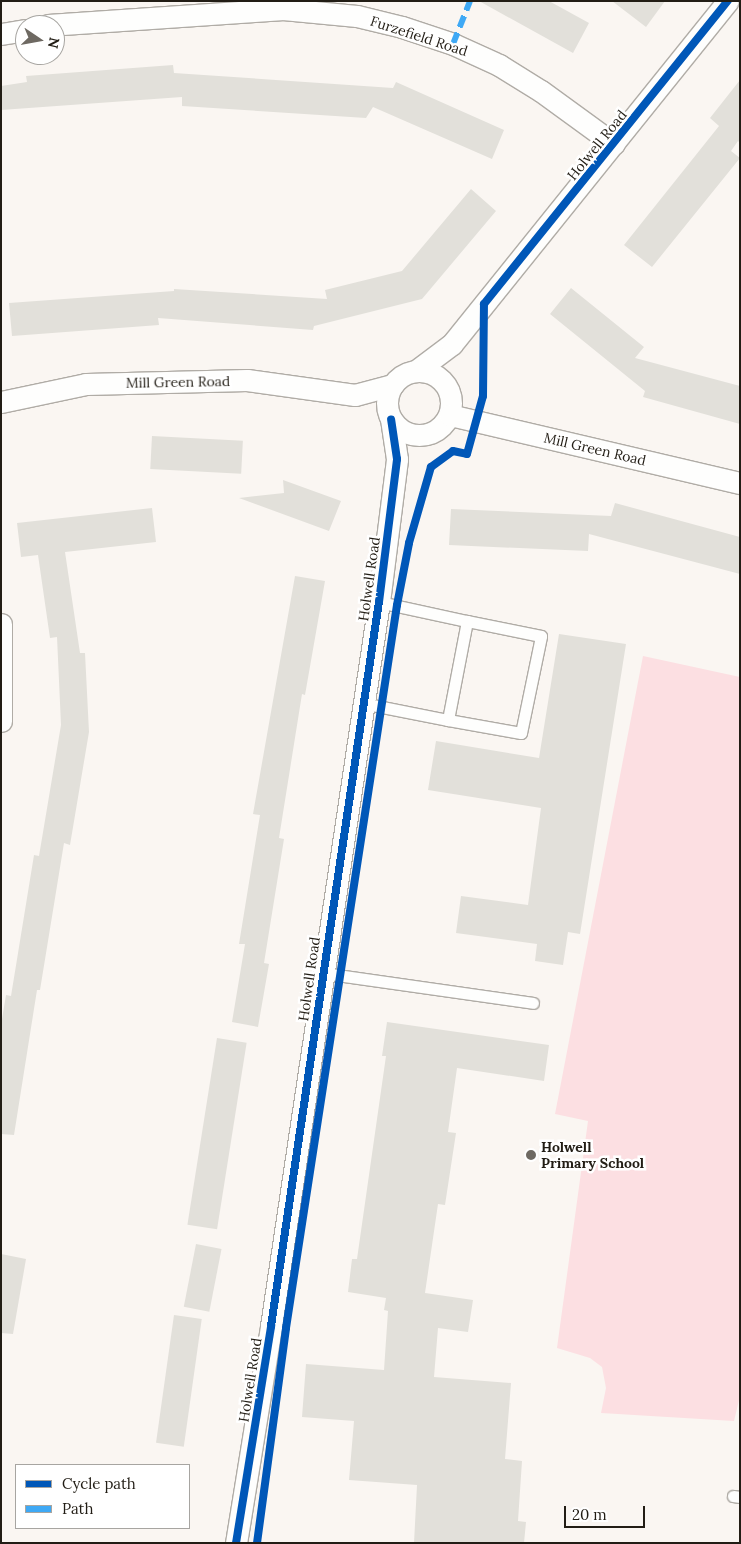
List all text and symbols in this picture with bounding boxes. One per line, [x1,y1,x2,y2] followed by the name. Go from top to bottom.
[368,12,470,60] street label: Furzefield Road
[15,15,65,65] north arrow
[44,36,64,50] text: N
[564,107,630,183] street label: Holwell Road
[126,373,230,391] street label: Mill Green Road
[542,429,648,469] street label: Mill Green Road
[355,536,383,622] street label: Holwell Road
[295,936,323,1022] street label: Holwell Road
[541,1139,644,1172] place label: Holwell Primary School
[525,1149,537,1161] marker: Holwell Primary School
[235,1337,265,1423] street label: Holwell Road
[15,1464,190,1529] legend
[62,1474,136,1493] text: Cycle path
[566,1496,647,1528] scale bar
[62,1499,93,1518] text: Path
[572,1505,607,1524] text: 20 m

